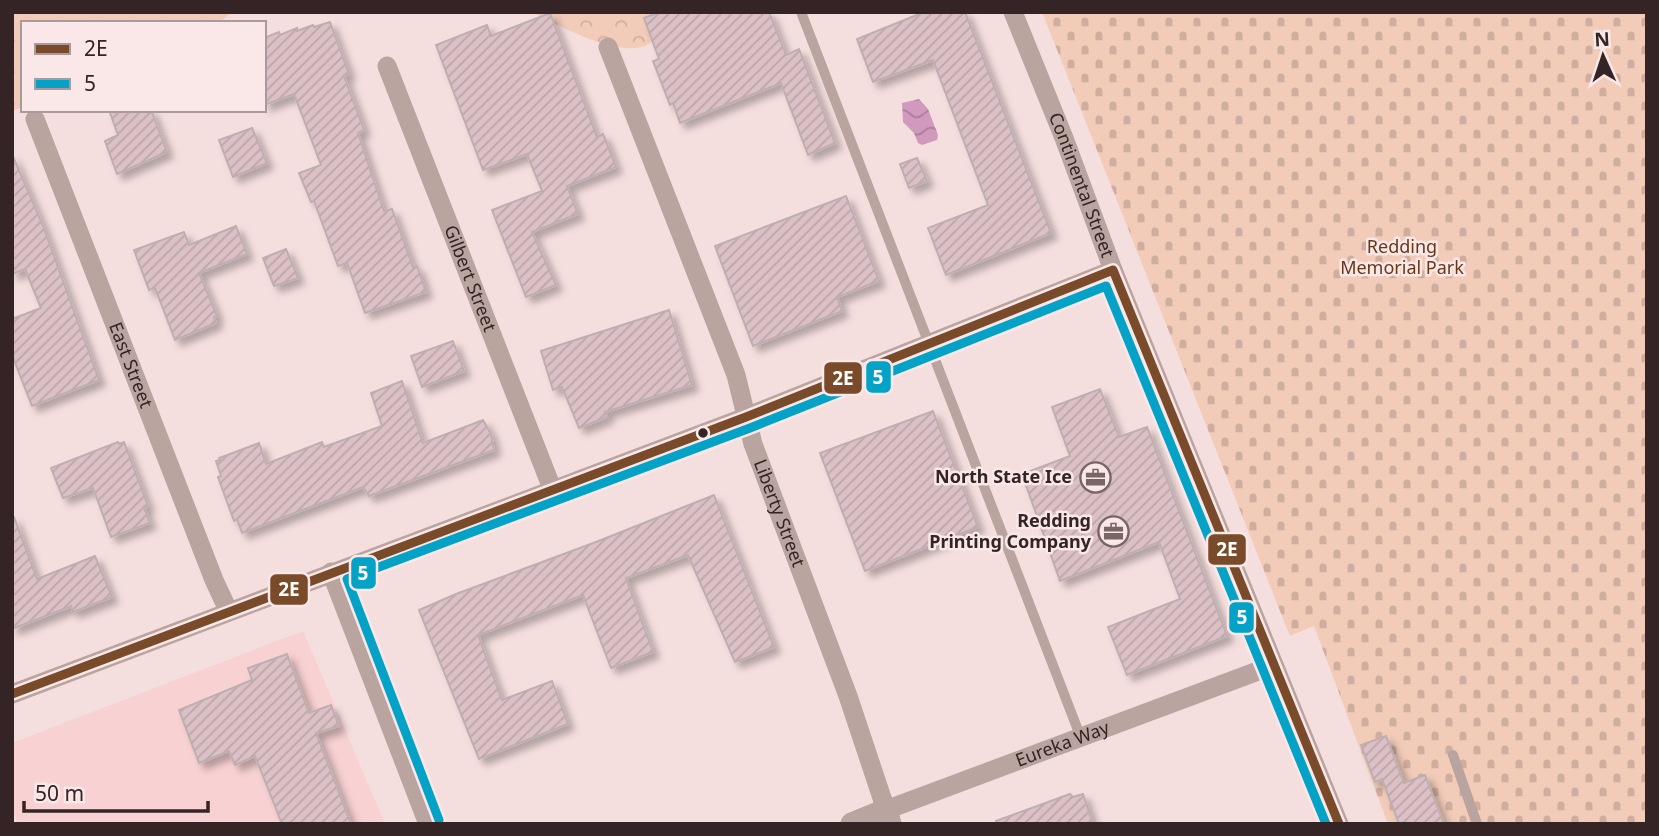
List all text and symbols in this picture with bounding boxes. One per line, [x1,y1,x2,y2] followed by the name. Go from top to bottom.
[21,21,266,112] legend
[1568,21,1638,91] north arrow
[1594,26,1611,52] text: N
[84,34,108,62] text: 2E
[84,69,96,97] text: 5
[1044,109,1120,261] street label: Continental Street
[439,221,503,335] street label: Gilbert Street
[1340,234,1464,279] park label: Redding Memorial Park
[104,318,159,412] street label: East Street
[865,360,892,394] line badge: 5
[823,361,863,395] line badge: 2E
[873,364,883,390] text: 5
[832,365,854,391] text: 2E
[696,426,710,440] unlabelled marker
[749,455,811,571] street label: Liberty Street
[1078,460,1112,494] office icon: North State Ice
[935,464,1072,488] place label: North State Ice
[929,508,1092,553] place label: Redding Printing Company
[1097,514,1131,548] office icon: Redding Printing Company
[1207,533,1247,566] line badge: 2E
[1216,536,1238,562] text: 2E
[350,556,377,590] line badge: 5
[358,560,368,586] text: 5
[269,573,309,606] line badge: 2E
[278,576,300,602] text: 2E
[1228,601,1255,634] line badge: 5
[1237,604,1247,630] text: 5
[1012,714,1113,772] street label: Eureka Way
[24,770,208,814] scale bar
[35,779,84,807] text: 50 m

